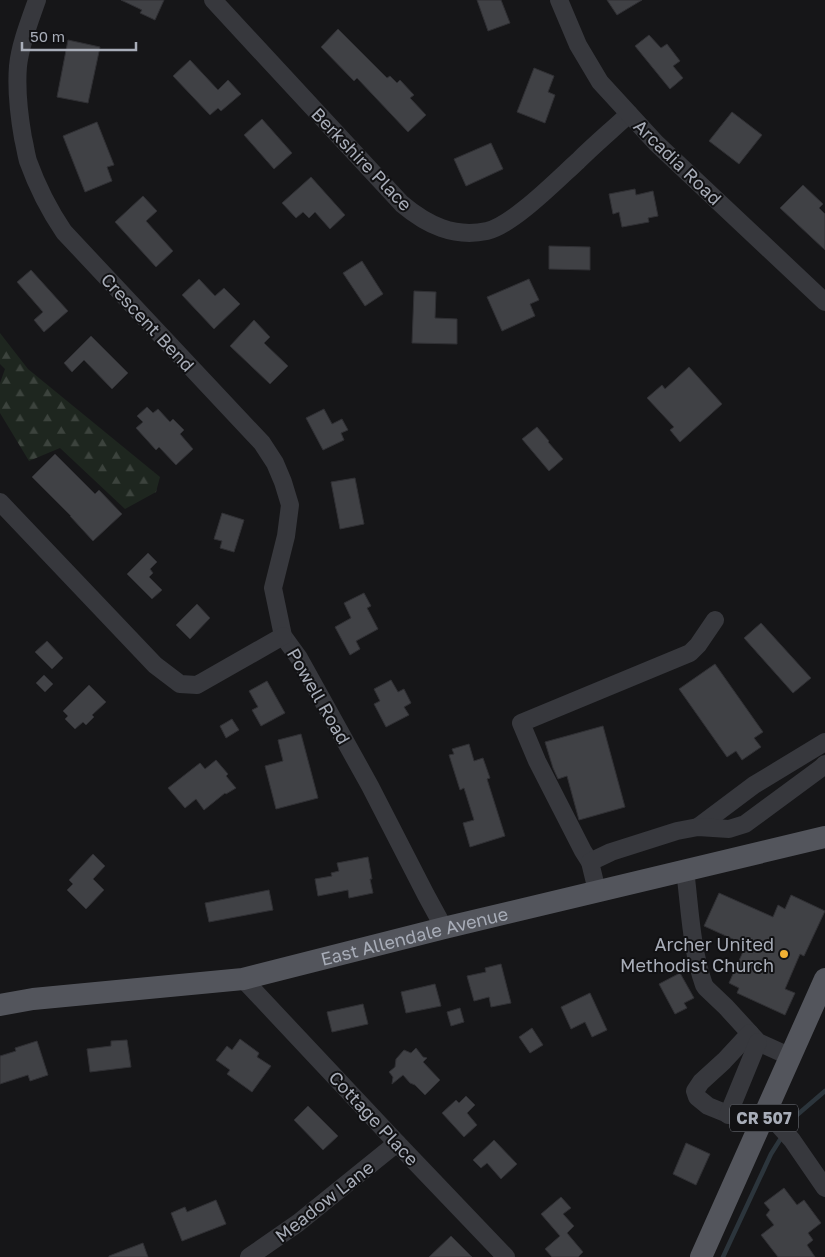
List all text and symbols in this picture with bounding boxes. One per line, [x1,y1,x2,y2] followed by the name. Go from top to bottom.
[22,20,136,52] scale bar
[30,27,65,45] text: 50 m
[307,103,417,215] street label: Berkshire Place
[630,115,726,209] street label: Arcadia Road
[97,268,199,376] street label: Crescent Bend
[283,644,355,748] street label: Powell Road
[318,902,510,970] street label: East Allendale Avenue
[620,933,774,976] place label: Archer United Methodist Church
[778,948,790,960] marker: Archer United Methodist Church
[325,1066,423,1170] street label: Cottage Place
[730,1104,798,1132] road number: CR 507
[270,1156,378,1246] street label: Meadow Lane

